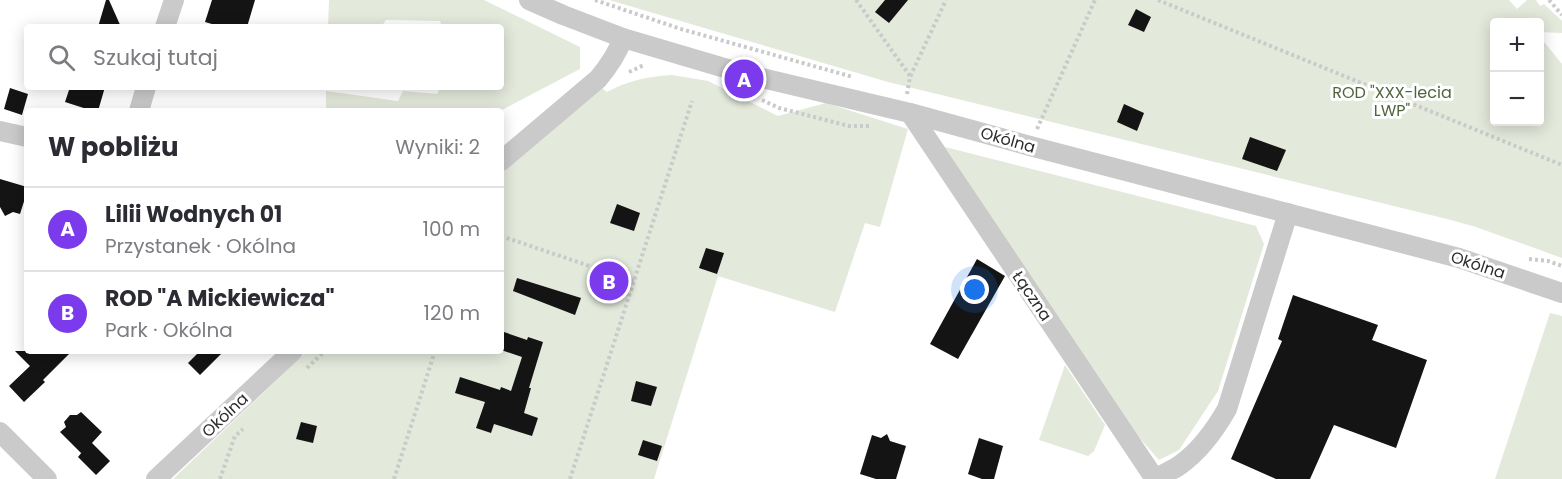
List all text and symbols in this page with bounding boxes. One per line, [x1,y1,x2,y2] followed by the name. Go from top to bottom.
[1490,18,1544,126] map controls
[1490,18,1544,72] button: +
[24,24,504,90] search box
[45,41,78,74] icon: search
[93,42,218,73] text: Szukaj tutaj
[724,56,764,101] pin: A
[1490,72,1544,126] button: −
[1332,81,1452,122] park label: ROD "XXX-lecia LWP"
[978,121,1038,159] street label: Okólna
[48,129,179,165] text: W pobliżu
[395,133,480,161] text: Wyniki: 2
[105,199,282,230] text: Lilii Wodnych 01
[60,215,75,243] text: A
[423,215,480,243] text: 100 m
[105,232,296,260] text: Przystanek · Okólna
[1448,245,1508,285] street label: Okólna
[590,258,628,304] pin: B
[1007,266,1057,326] street label: Łączna
[960,275,989,304] your location
[105,283,335,314] text: ROD "A Mickiewicza"
[61,299,74,327] text: B
[424,299,480,327] text: 120 m
[105,316,233,344] text: Park · Okólna
[197,387,253,443] street label: Okólna

